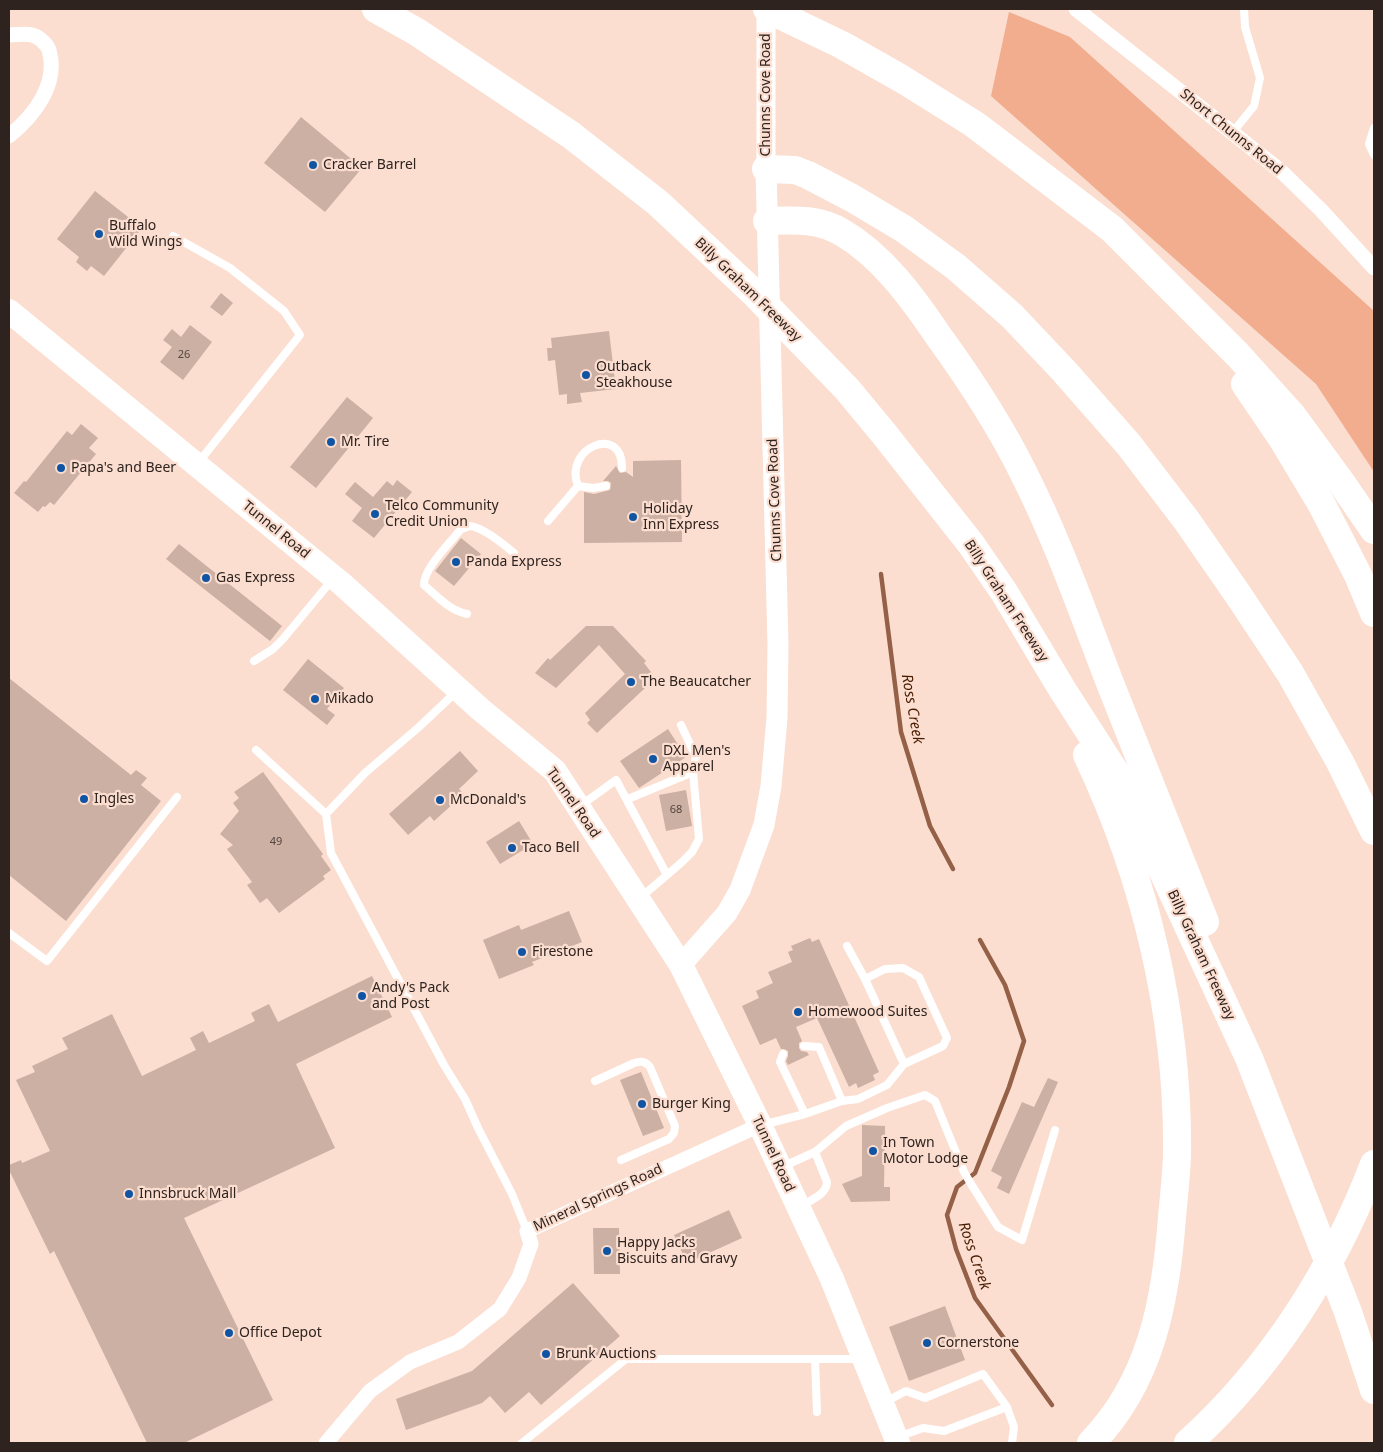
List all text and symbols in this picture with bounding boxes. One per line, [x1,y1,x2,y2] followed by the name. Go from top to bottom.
[758,33,774,157] street label: Chunns Cove Road
[1176,86,1286,178] street label: Short Chunns Road
[323,157,416,173] place label: Cracker Barrel
[307,159,319,171] marker: Cracker Barrel
[109,218,182,250] place label: Buffalo Wild Wings
[93,228,105,240] marker: Buffalo Wild Wings
[691,235,805,345] street label: Billy Graham Freeway
[178,348,190,362] house number: 26
[596,359,672,392] place label: Outback Steakhouse
[580,369,592,381] marker: Outback Steakhouse
[341,434,389,450] place label: Mr. Tire
[325,436,337,448] marker: Mr. Tire
[764,438,786,562] street label: Chunns Cove Road
[71,460,176,476] place label: Papa's and Beer
[55,462,67,474] marker: Papa's and Beer
[239,498,313,562] street label: Tunnel Road
[385,498,499,530] place label: Telco Community Credit Union
[643,501,719,534] place label: Holiday Inn Express
[369,508,381,520] marker: Telco Community Credit Union
[627,511,639,523] marker: Holiday Inn Express
[960,537,1052,665] street label: Billy Graham Freeway
[466,554,562,570] place label: Panda Express
[450,556,462,568] marker: Panda Express
[216,570,295,586] place label: Gas Express
[200,572,212,584] marker: Gas Express
[897,673,927,745] water label: Ross Creek
[641,674,751,690] place label: The Beaucatcher
[625,676,637,688] marker: The Beaucatcher
[325,691,374,707] place label: Mikado
[309,693,321,705] marker: Mikado
[663,743,731,776] place label: DXL Men's Apparel
[647,753,659,765] marker: DXL Men's Apparel
[543,765,603,841] street label: Tunnel Road
[94,791,134,807] place label: Ingles
[450,792,526,808] place label: McDonald's
[78,793,90,805] marker: Ingles
[434,794,446,806] marker: McDonald's
[670,803,682,817] house number: 68
[270,835,282,849] house number: 49
[522,840,580,856] place label: Taco Bell
[506,842,518,854] marker: Taco Bell
[1163,887,1239,1023] street label: Billy Graham Freeway
[532,944,593,960] place label: Firestone
[516,946,528,958] marker: Firestone
[372,980,450,1012] place label: Andy's Pack and Post
[356,990,368,1002] marker: Andy's Pack and Post
[808,1004,927,1020] place label: Homewood Suites
[792,1006,804,1018] marker: Homewood Suites
[652,1096,731,1112] place label: Burger King
[636,1098,648,1110] marker: Burger King
[748,1113,798,1195] street label: Tunnel Road
[883,1135,968,1168] place label: In Town Motor Lodge
[867,1145,879,1157] marker: In Town Motor Lodge
[531,1161,665,1235] street label: Mineral Springs Road
[139,1186,236,1202] place label: Innsbruck Mall
[123,1188,135,1200] marker: Innsbruck Mall
[954,1220,994,1292] water label: Ross Creek
[617,1235,737,1268] place label: Happy Jacks Biscuits and Gravy
[601,1245,613,1257] marker: Happy Jacks Biscuits and Gravy
[239,1325,322,1341] place label: Office Depot
[223,1327,235,1339] marker: Office Depot
[937,1335,1019,1351] place label: Cornerstone
[921,1337,933,1349] marker: Cornerstone
[556,1346,656,1362] place label: Brunk Auctions
[540,1348,552,1360] marker: Brunk Auctions

